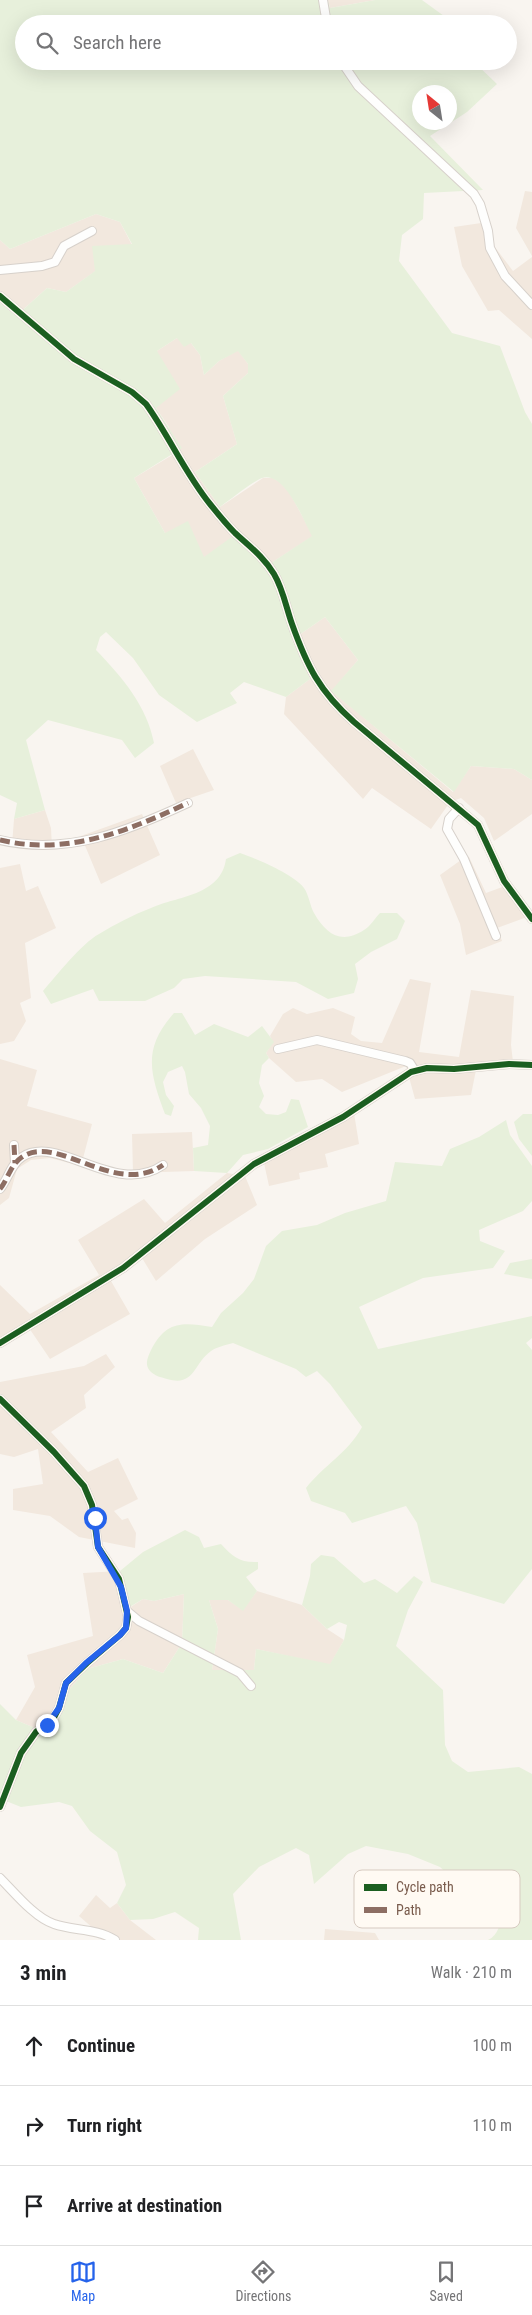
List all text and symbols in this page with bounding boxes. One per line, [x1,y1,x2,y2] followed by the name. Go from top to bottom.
[15,15,517,70] search box
[33,29,61,57] icon: search
[73,31,161,54] text: Search here
[412,85,457,130] north arrow
[84,1507,107,1530] route start
[36,1714,59,1737] route end
[354,1870,520,1928] legend
[396,1879,454,1895] text: Cycle path
[396,1902,421,1918] text: Path
[20,1961,67,1985] text: 3 min
[431,1963,512,1982] text: Walk · 210 m
[20,2032,48,2060] icon: ahead
[67,2034,135,2057] text: Continue
[473,2036,512,2055] text: 100 m
[20,2112,48,2140] icon: right
[67,2114,142,2137] text: Turn right
[473,2116,512,2135] text: 110 m
[20,2192,48,2220] icon: arrive
[67,2194,222,2217] text: Arrive at destination
[69,2258,97,2304] tab: Map
[235,2258,291,2304] tab: Directions
[430,2258,463,2304] tab: Saved

